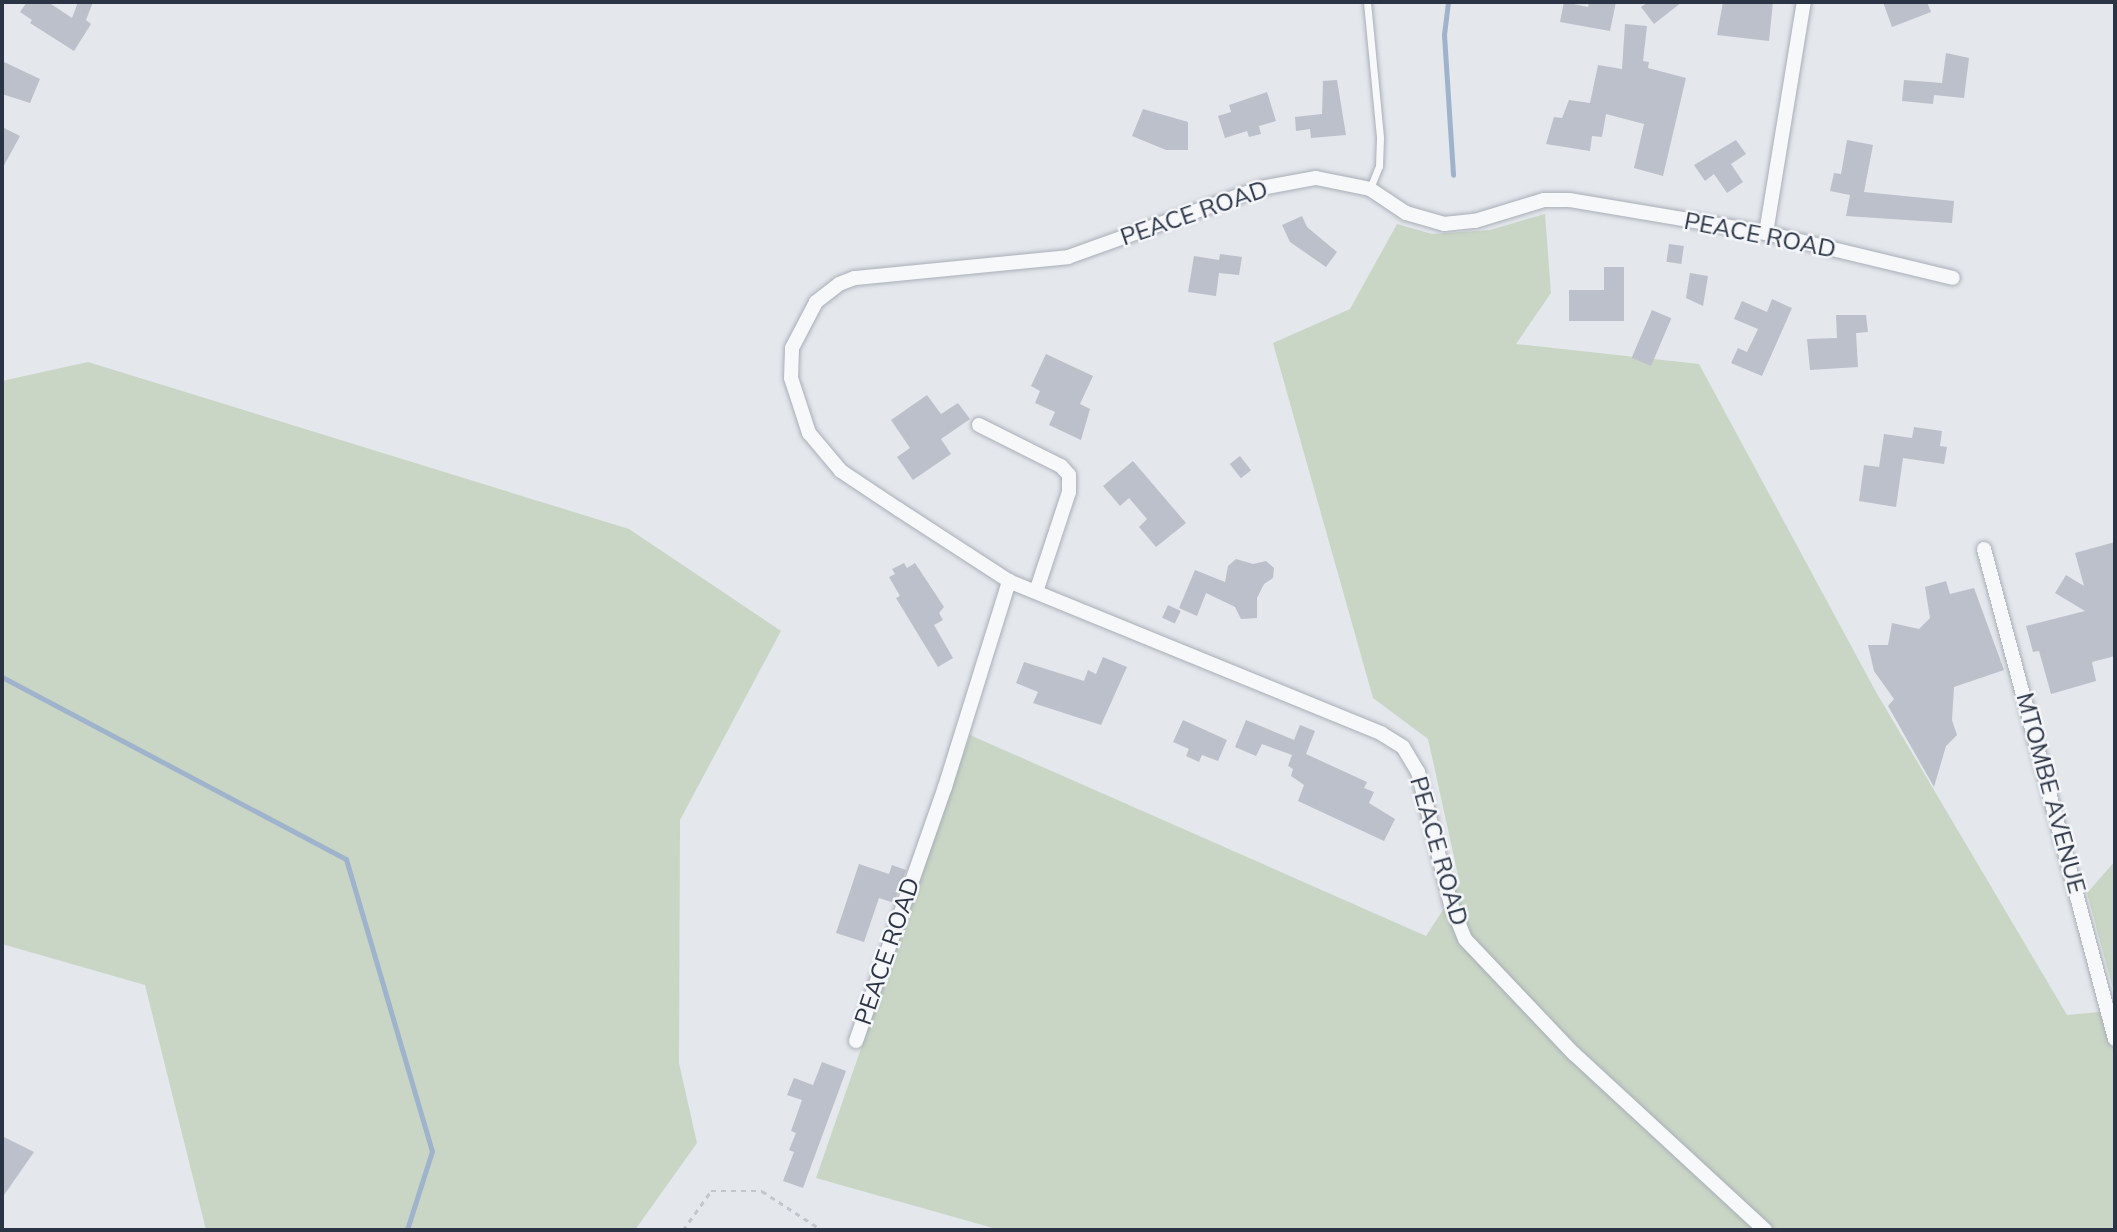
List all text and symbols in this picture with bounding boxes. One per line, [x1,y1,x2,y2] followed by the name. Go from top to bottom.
[1117,174,1271,252] street label: PEACE ROAD
[1682,206,1838,264] street label: PEACE ROAD
[2010,689,2092,897] street label: MTOMBE AVENUE
[1404,773,1474,929] street label: PEACE ROAD
[848,874,926,1028] street label: PEACE ROAD

